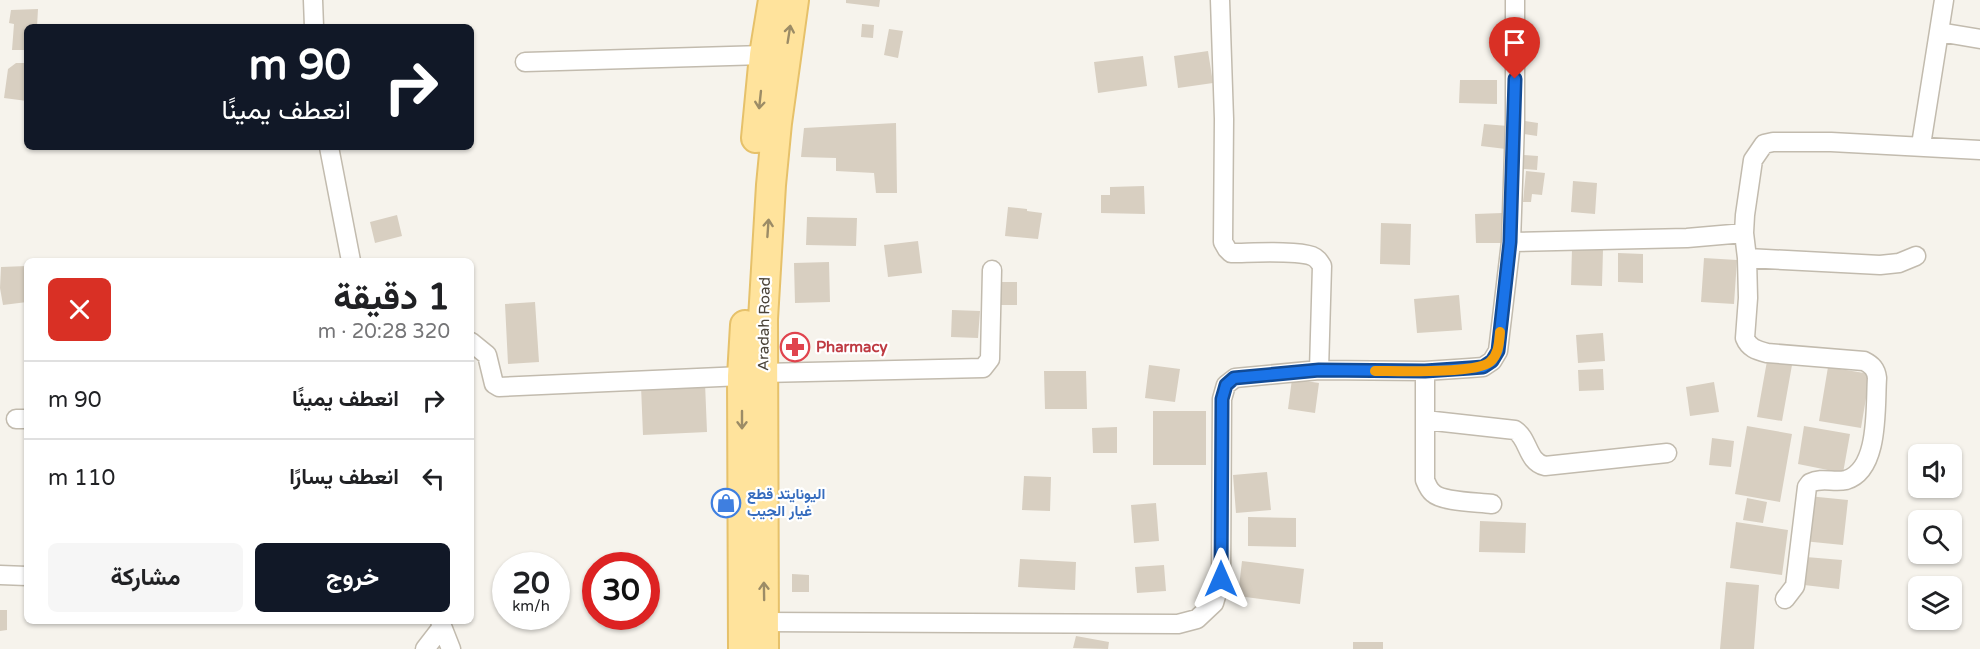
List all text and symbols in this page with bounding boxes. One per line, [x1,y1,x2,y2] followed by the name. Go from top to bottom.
[1489,17,1540,79] pin
[784,25,795,44] one-way arrow
[1498,26,1531,59] icon: arrive
[249,40,351,91] text: 90 m
[372,48,450,126] icon: right
[754,89,765,109] one-way arrow
[221,94,351,127] text: انعطف يمينًا
[763,218,774,238] one-way arrow
[333,276,450,319] text: 1 دقيقة
[754,277,774,371] street label: Aradah Road
[48,278,111,341] button: close
[318,320,450,344] text: 320 m · 20:28
[779,331,811,363] pharmacy icon: Pharmacy
[816,338,888,357] place label: Pharmacy
[417,384,450,417] icon: right
[292,386,399,412] text: انعطف يمينًا
[48,387,102,413] text: 90 m
[736,409,748,429] one-way arrow
[1908,444,1962,630] map controls
[1908,444,1962,498] button: sound
[417,462,450,495] icon: left
[289,464,399,490] text: انعطف يسارًا
[48,465,115,491] text: 110 m
[747,485,826,520] place label: اليونايتد قطع غيار الجيب
[710,487,742,519] shop icon: اليونايتد قطع غيار الجيب
[1908,510,1962,564] button: search
[48,543,243,612] button: مشاركة
[255,543,450,612] button: خروج
[1189,547,1253,611] position arrow
[582,552,660,630] speed limit sign: 30
[512,565,550,602] text: 20
[1908,576,1962,630] button: layers
[758,581,770,601] one-way arrow
[512,597,550,615] text: km/h

